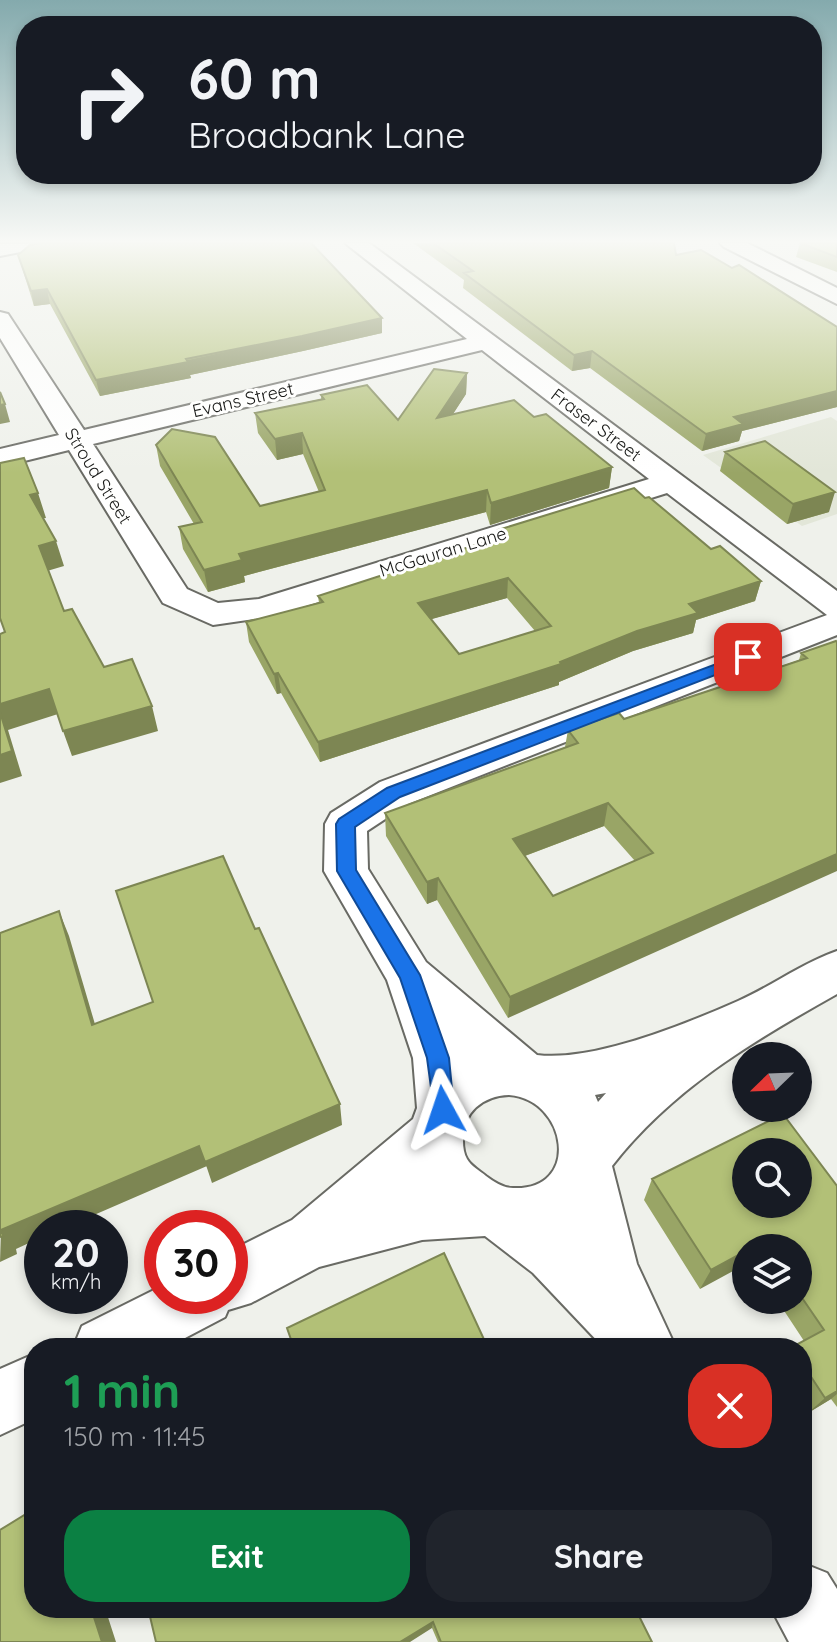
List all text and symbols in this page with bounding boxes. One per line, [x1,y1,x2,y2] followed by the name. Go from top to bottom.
[188,43,321,113] text: 60 m
[56,48,160,152] icon: right
[188,112,466,157] text: Broadbank Lane
[190,377,296,422] street label: Evans Street
[547,383,646,466] street label: Fraser Street
[60,423,137,528] street label: Stroud Street
[376,521,509,582] street label: McGauran Lane
[714,623,782,691] pin
[726,635,770,679] icon: arrive
[732,1042,812,1122] north arrow
[732,1042,812,1314] map controls
[401,1068,485,1152] position arrow
[732,1138,812,1218] button: search
[144,1210,248,1314] speed limit sign: 30
[52,1227,100,1277] text: 20
[732,1234,812,1314] button: layers
[51,1269,101,1294] text: km/h
[64,1360,180,1420] text: 1 min
[688,1364,772,1448] button: close
[64,1420,206,1453] text: 150 m · 11:45
[64,1510,410,1602] button: Exit
[426,1510,772,1602] button: Share

